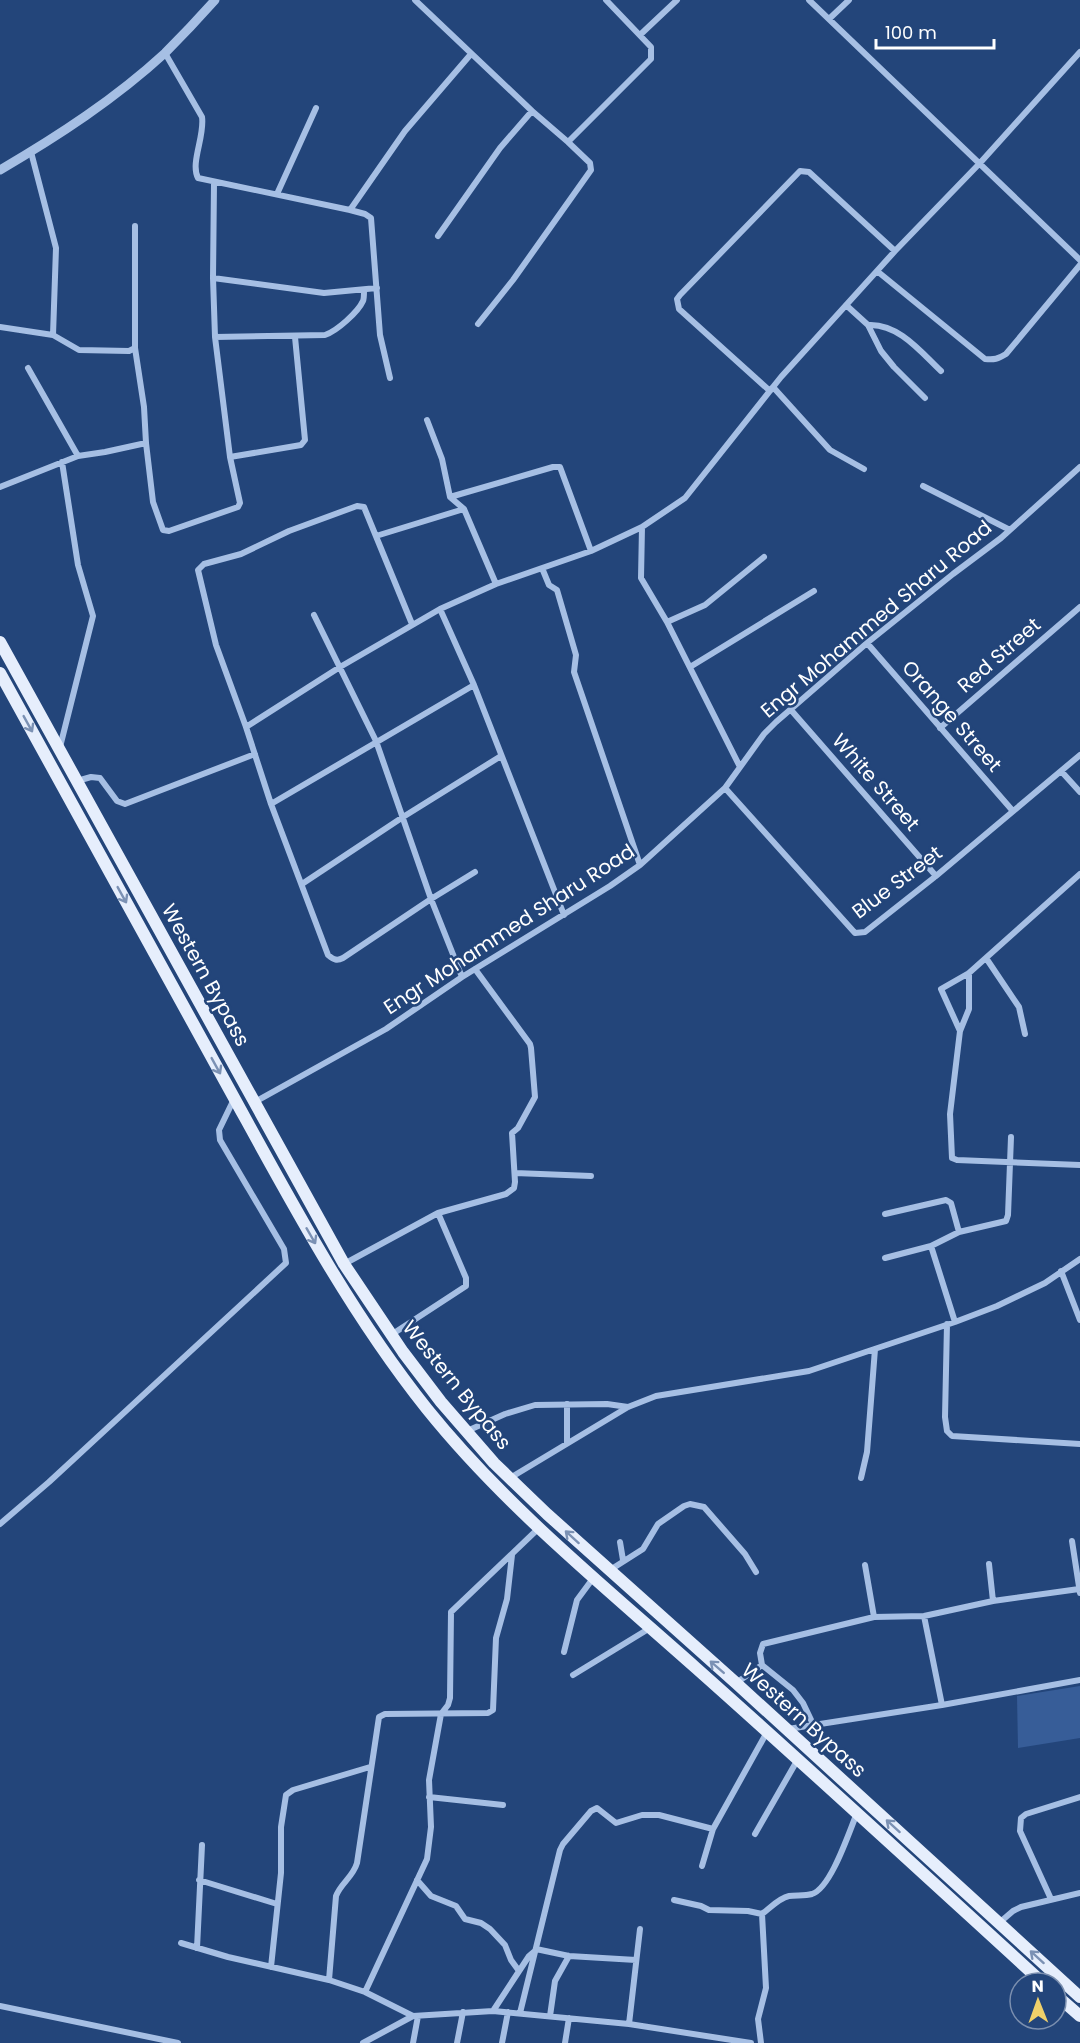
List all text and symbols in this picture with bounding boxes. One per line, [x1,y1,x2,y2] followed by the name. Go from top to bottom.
[876,12,994,50] scale bar
[885,20,937,45] text: 100 m
[754,514,998,724] street label: Engr Mohammed Sharu Road
[951,611,1047,699] street label: Red Street
[896,654,1008,778] street label: Orange Street
[22,715,34,732] one-way arrow
[826,727,926,837] street label: White Street
[378,837,640,1021] street label: Engr Mohammed Sharu Road
[846,839,948,925] street label: Blue Street
[116,886,128,903] one-way arrow
[155,899,257,1051] street label: Western Bypass
[210,1057,222,1074] one-way arrow
[305,1227,317,1244] one-way arrow
[396,1314,518,1456] street label: Western Bypass
[565,1530,580,1544] one-way arrow
[736,1656,872,1784] street label: Western Bypass
[710,1660,725,1674] one-way arrow
[885,1819,900,1833] one-way arrow
[1030,1950,1045,1964] one-way arrow
[1008,1971,1068,2031] north arrow
[1032,1975,1044,1998] text: N

